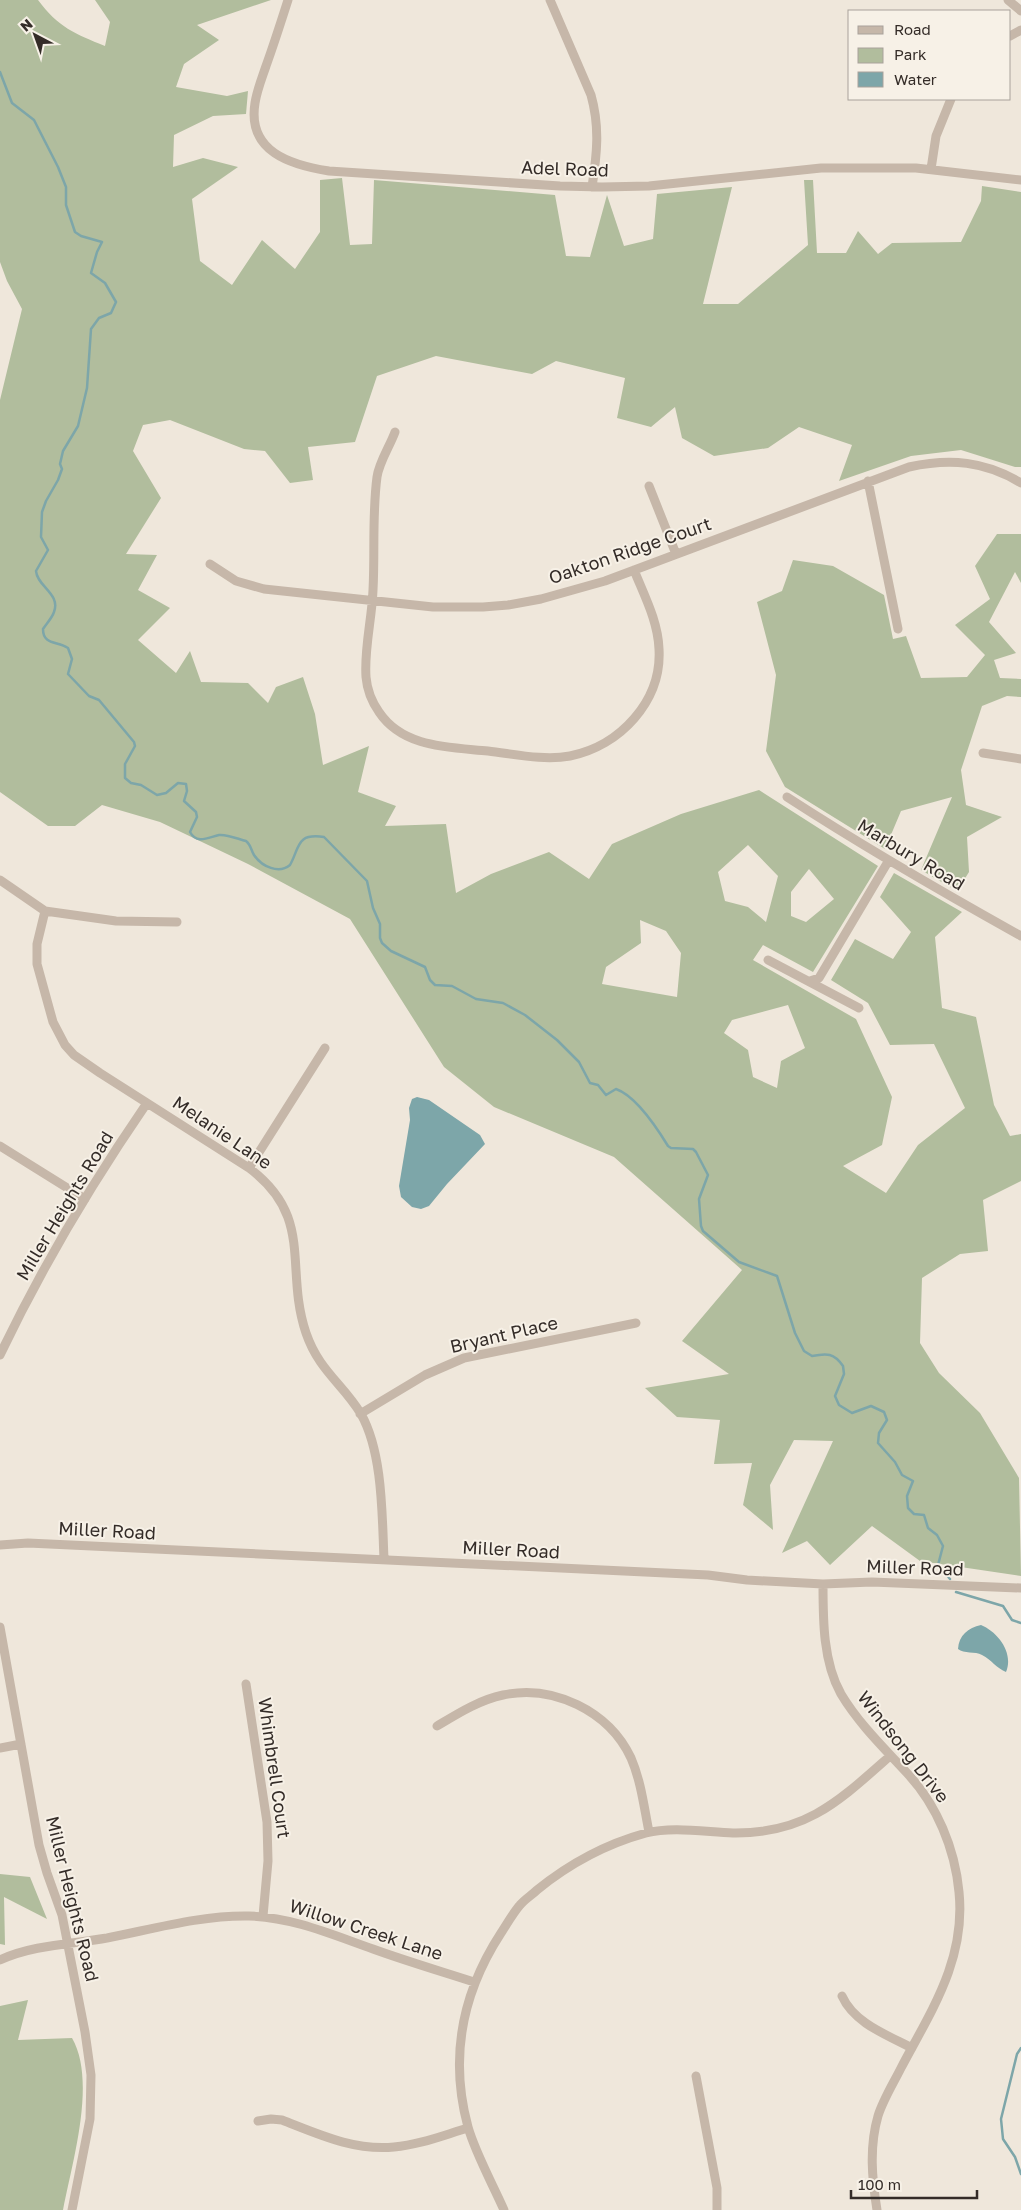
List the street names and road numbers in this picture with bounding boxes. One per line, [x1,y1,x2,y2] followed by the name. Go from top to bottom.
[521,155,609,181] street label: Adel Road
[546,512,714,588] street label: Oakton Ridge Court
[854,814,969,895] street label: Marbury Road
[169,1091,276,1173] street label: Melanie Lane
[11,1127,117,1284] street label: Miller Heights Road
[448,1311,560,1357] street label: Bryant Place
[58,1516,156,1544] street label: Miller Road
[462,1535,560,1563] street label: Miller Road
[866,1554,964,1580] street label: Miller Road
[853,1686,954,1807] street label: Windsong Drive
[254,1696,296,1840] street label: Whimbrell Court
[42,1814,104,1984] street label: Miller Heights Road
[287,1894,446,1964] street label: Willow Creek Lane

